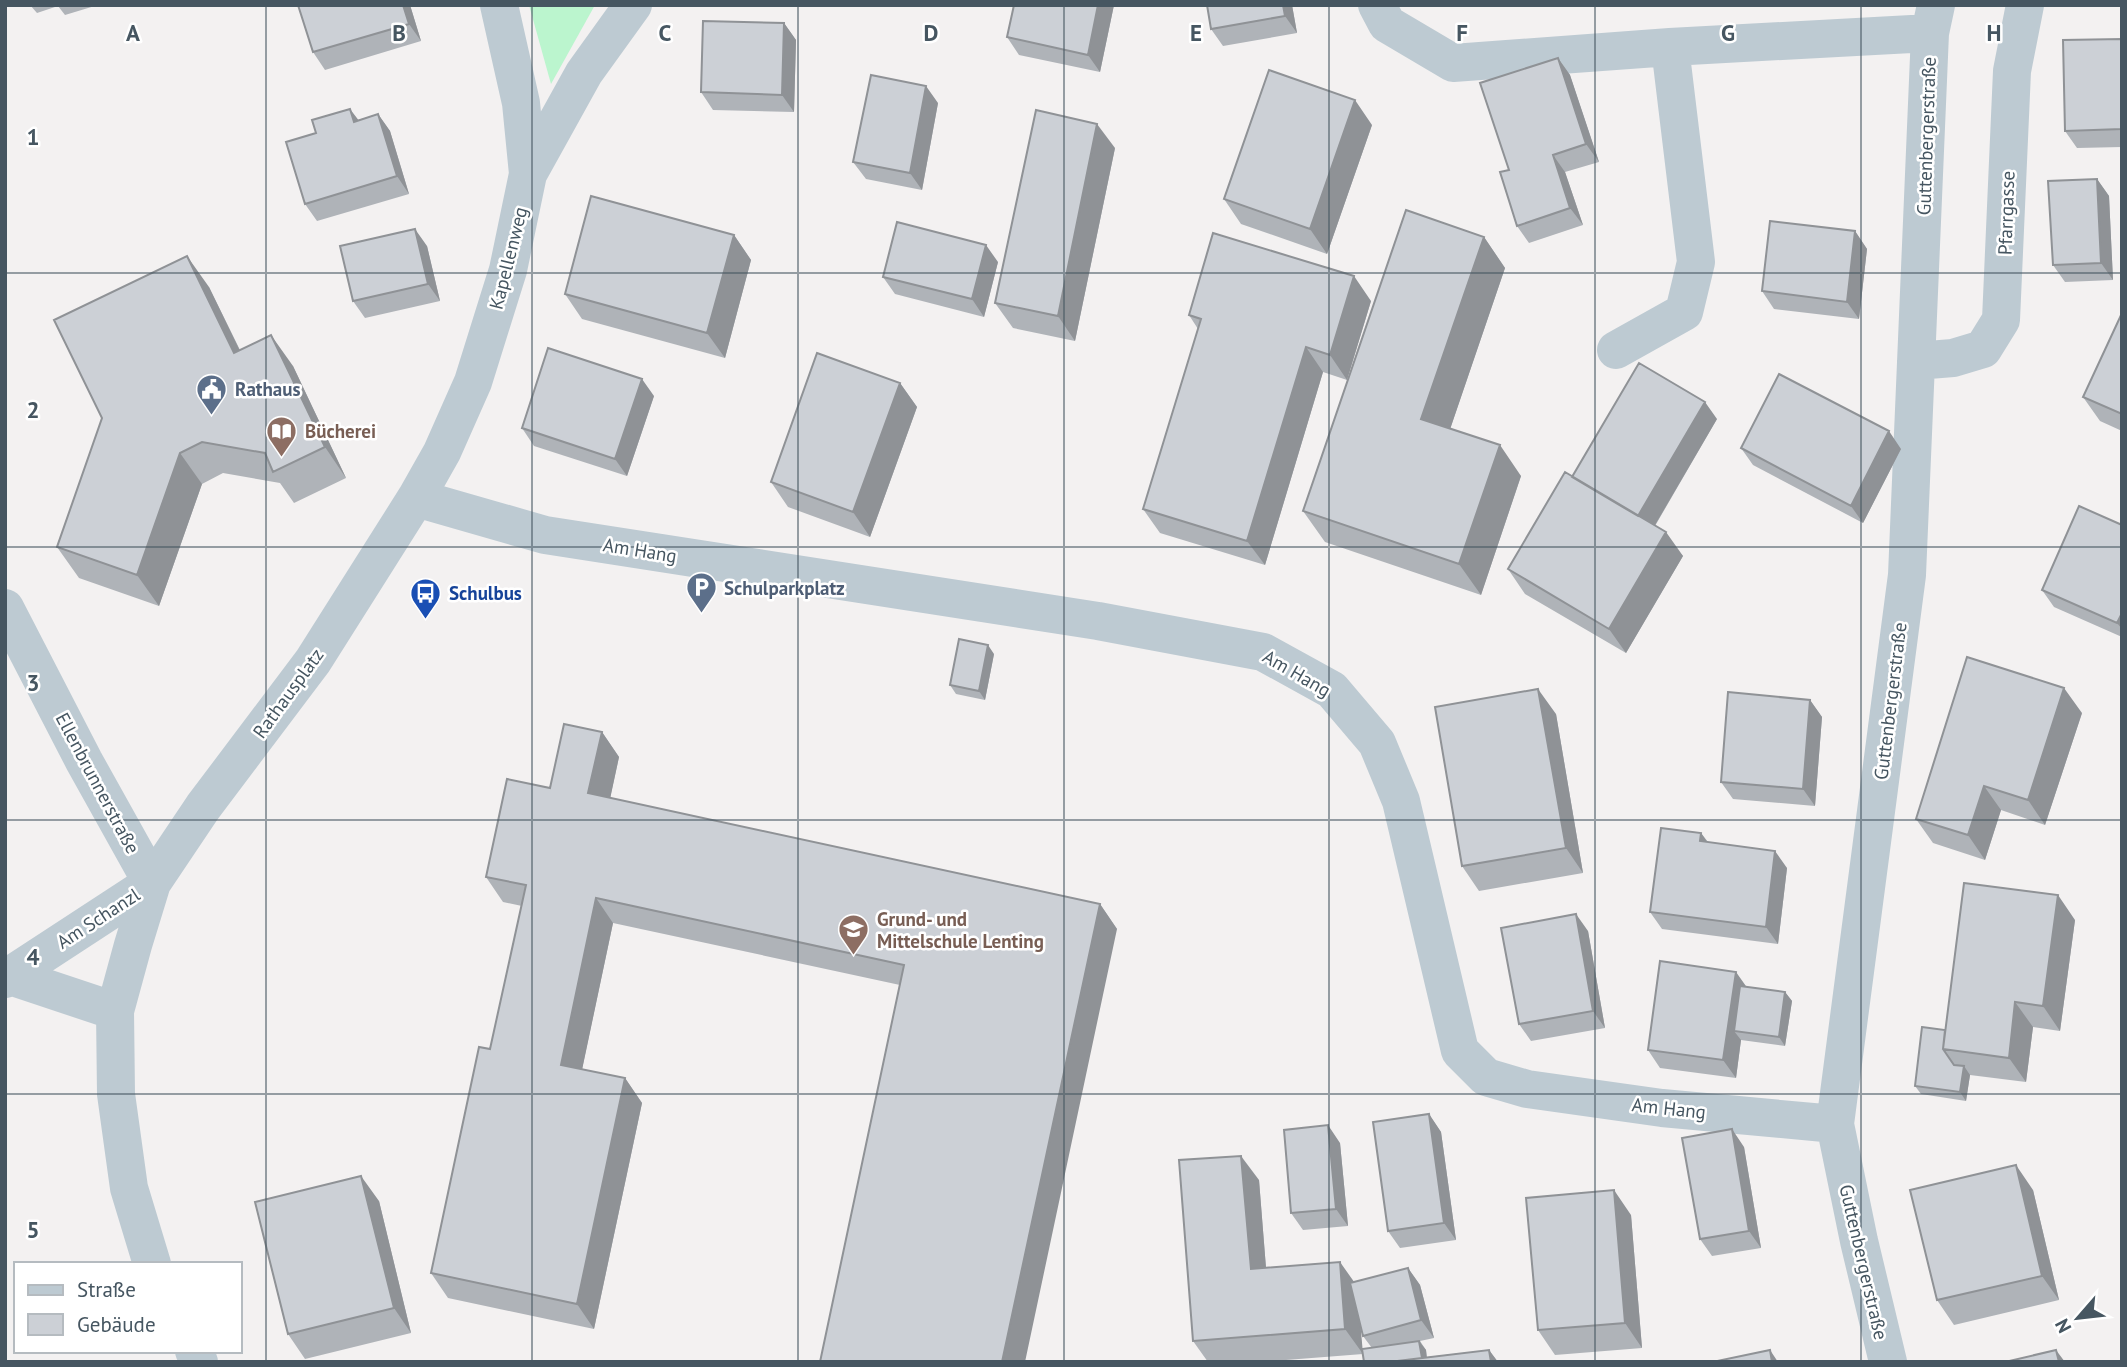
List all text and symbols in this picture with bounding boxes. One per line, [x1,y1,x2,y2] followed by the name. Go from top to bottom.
[126,18,140,47] text: A
[392,18,406,47] text: B
[659,18,672,47] text: C
[924,18,938,47] text: D
[1190,18,1202,47] text: E
[1456,18,1468,47] text: F
[1721,18,1735,47] text: G
[1987,18,2001,47] text: H
[1911,56,1941,216] street label: Guttenbergerstraße
[26,122,40,151] text: 1
[1993,170,2019,256] street label: Pfarrgasse
[484,204,532,312] street label: Kapellenweg
[195,372,229,416] public building icon: Rathaus
[235,377,301,401] place label: Rathaus
[26,395,40,424] text: 2
[265,414,299,458] library icon: Bücherei
[305,419,376,443] place label: Bücherei
[601,532,679,568] street label: Am Hang
[684,571,718,615] parking icon: Schulparkplatz
[409,576,443,620] bus stop icon: Schulbus
[724,576,845,600] place label: Schulparkplatz
[449,581,522,605] place label: Schulbus
[1868,621,1912,781] street label: Guttenbergerstraße
[247,643,329,743] street label: Rathausplatz
[1259,644,1335,702] street label: Am Hang
[26,668,40,697] text: 3
[51,708,145,858] street label: Ellenbrunnerstraße
[52,882,145,954] street label: Am Schanzl
[877,907,1044,953] place label: Grund- und Mittelschule Lenting
[837,913,871,957] school or university icon: Grund- und Mittelschule Lenting
[26,942,40,971] text: 4
[1631,1092,1707,1124] street label: Am Hang
[1834,1182,1894,1342] street label: Guttenbergerstraße
[26,1215,40,1244] text: 5
[14,1262,242,1353] legend
[77,1276,136,1303] text: Straße
[2043,1283,2113,1353] north arrow
[77,1311,156,1338] text: Gebäude
[2049,1315,2077,1337] text: N

